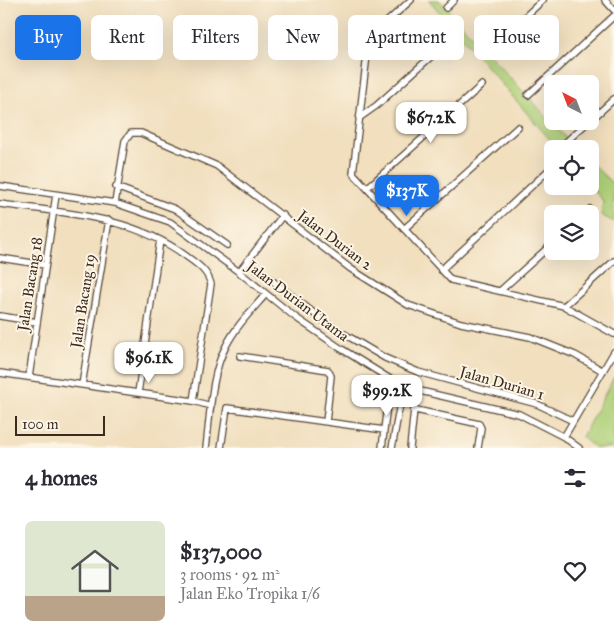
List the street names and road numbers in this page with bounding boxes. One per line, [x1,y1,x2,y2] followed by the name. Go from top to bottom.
[292,205,376,275] street label: Jalan Durian 2
[13,236,47,334] street label: Jalan Bacang 18
[66,253,100,351] street label: Jalan Bacang 19
[241,256,353,346] street label: Jalan Durian Utama
[456,362,546,405] street label: Jalan Durian 1

